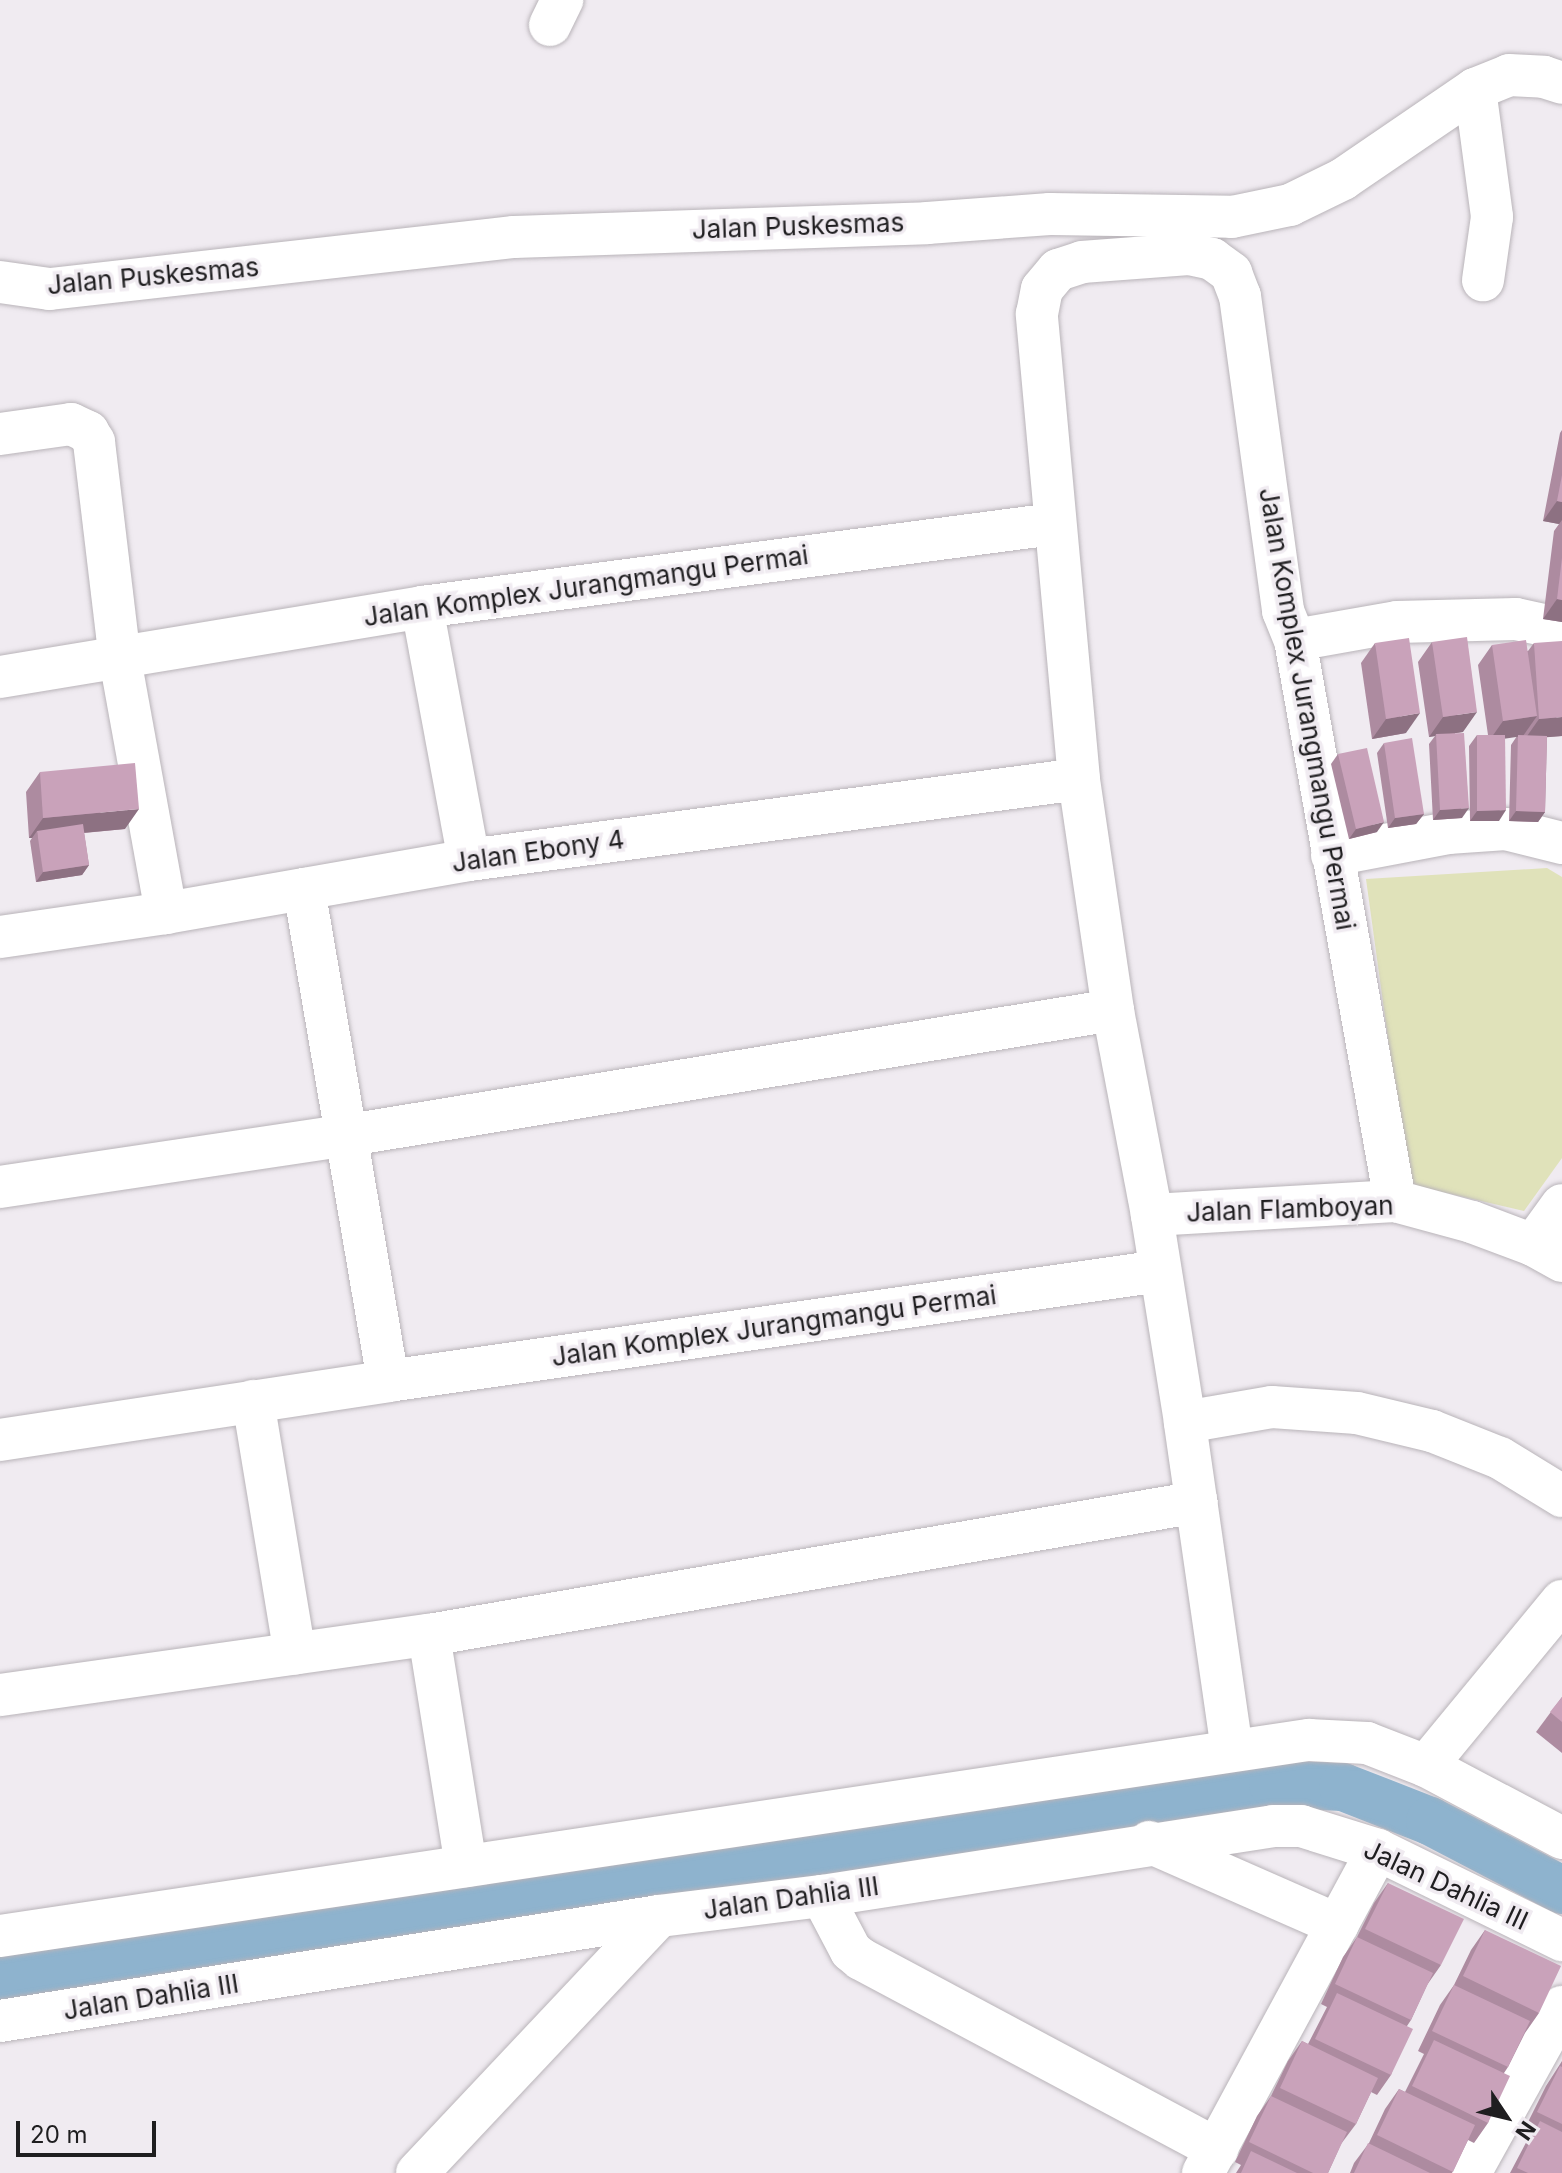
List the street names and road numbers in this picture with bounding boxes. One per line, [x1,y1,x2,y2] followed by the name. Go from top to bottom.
[691,207,905,245] street label: Jalan Puskesmas
[46,251,260,301] street label: Jalan Puskesmas
[1253,485,1361,933] street label: Jalan Komplex Jurangmangu Permai
[362,539,810,633] street label: Jalan Komplex Jurangmangu Permai
[450,823,626,879] street label: Jalan Ebony 4
[1186,1190,1394,1228] street label: Jalan Flamboyan
[550,1279,998,1373] street label: Jalan Komplex Jurangmangu Permai
[1359,1833,1533,1937] street label: Jalan Dahlia III
[701,1870,881,1926] street label: Jalan Dahlia III
[61,1968,241,2026] street label: Jalan Dahlia III

